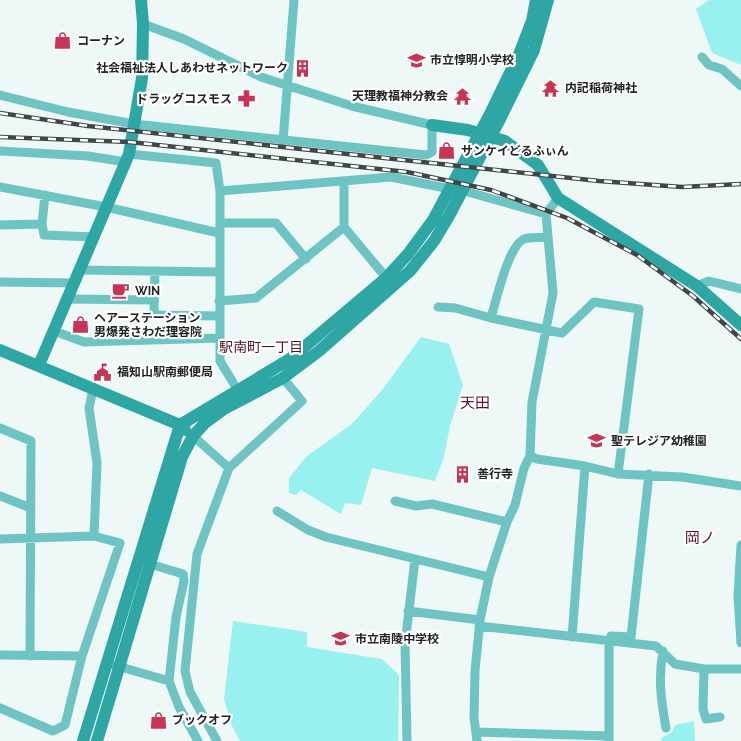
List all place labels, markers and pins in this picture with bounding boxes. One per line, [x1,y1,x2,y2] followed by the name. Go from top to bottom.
[53,31,73,51] shop icon: コーナン
[77,34,125,48] place label: コーナン
[406,50,426,70] school or university icon: 市立惇明小学校
[430,53,514,67] place label: 市立惇明小学校
[292,58,312,78] building icon: 社会福祉法人しあわせネットワーク
[96,61,288,75] place label: 社会福祉法人しあわせネットワーク
[541,78,561,98] temple icon: 内記稲荷神社
[565,81,637,95] place label: 内記稲荷神社
[452,86,472,106] temple icon: 天理教福神分教会
[236,89,256,109] pharmacy icon: ドラッグコスモス
[352,89,448,103] place label: 天理教福神分教会
[136,92,232,106] place label: ドラッグコスモス
[437,141,457,161] shop icon: サンケイどるふぃん
[461,144,569,158] place label: サンケイどるふぃん
[111,281,131,301] cafe icon: WIN
[135,284,160,298] place label: WIN
[94,311,202,339] place label: ヘアーステーション 男爆発さわだ理容院
[70,315,90,335] shop icon: ヘアーステーション 男爆発さわだ理容院
[93,362,113,382] public building icon: 福知山駅南郵便局
[117,365,213,379] place label: 福知山駅南郵便局
[587,431,607,451] school or university icon: 聖テレジア幼稚園
[611,434,707,448] place label: 聖テレジア幼稚園
[453,464,473,484] building icon: 善行寺
[477,467,513,481] place label: 善行寺
[331,629,351,649] school or university icon: 市立南陵中学校
[355,632,439,646] place label: 市立南陵中学校
[148,710,168,730] shop icon: ブックオフ
[172,713,232,727] place label: ブックオフ

